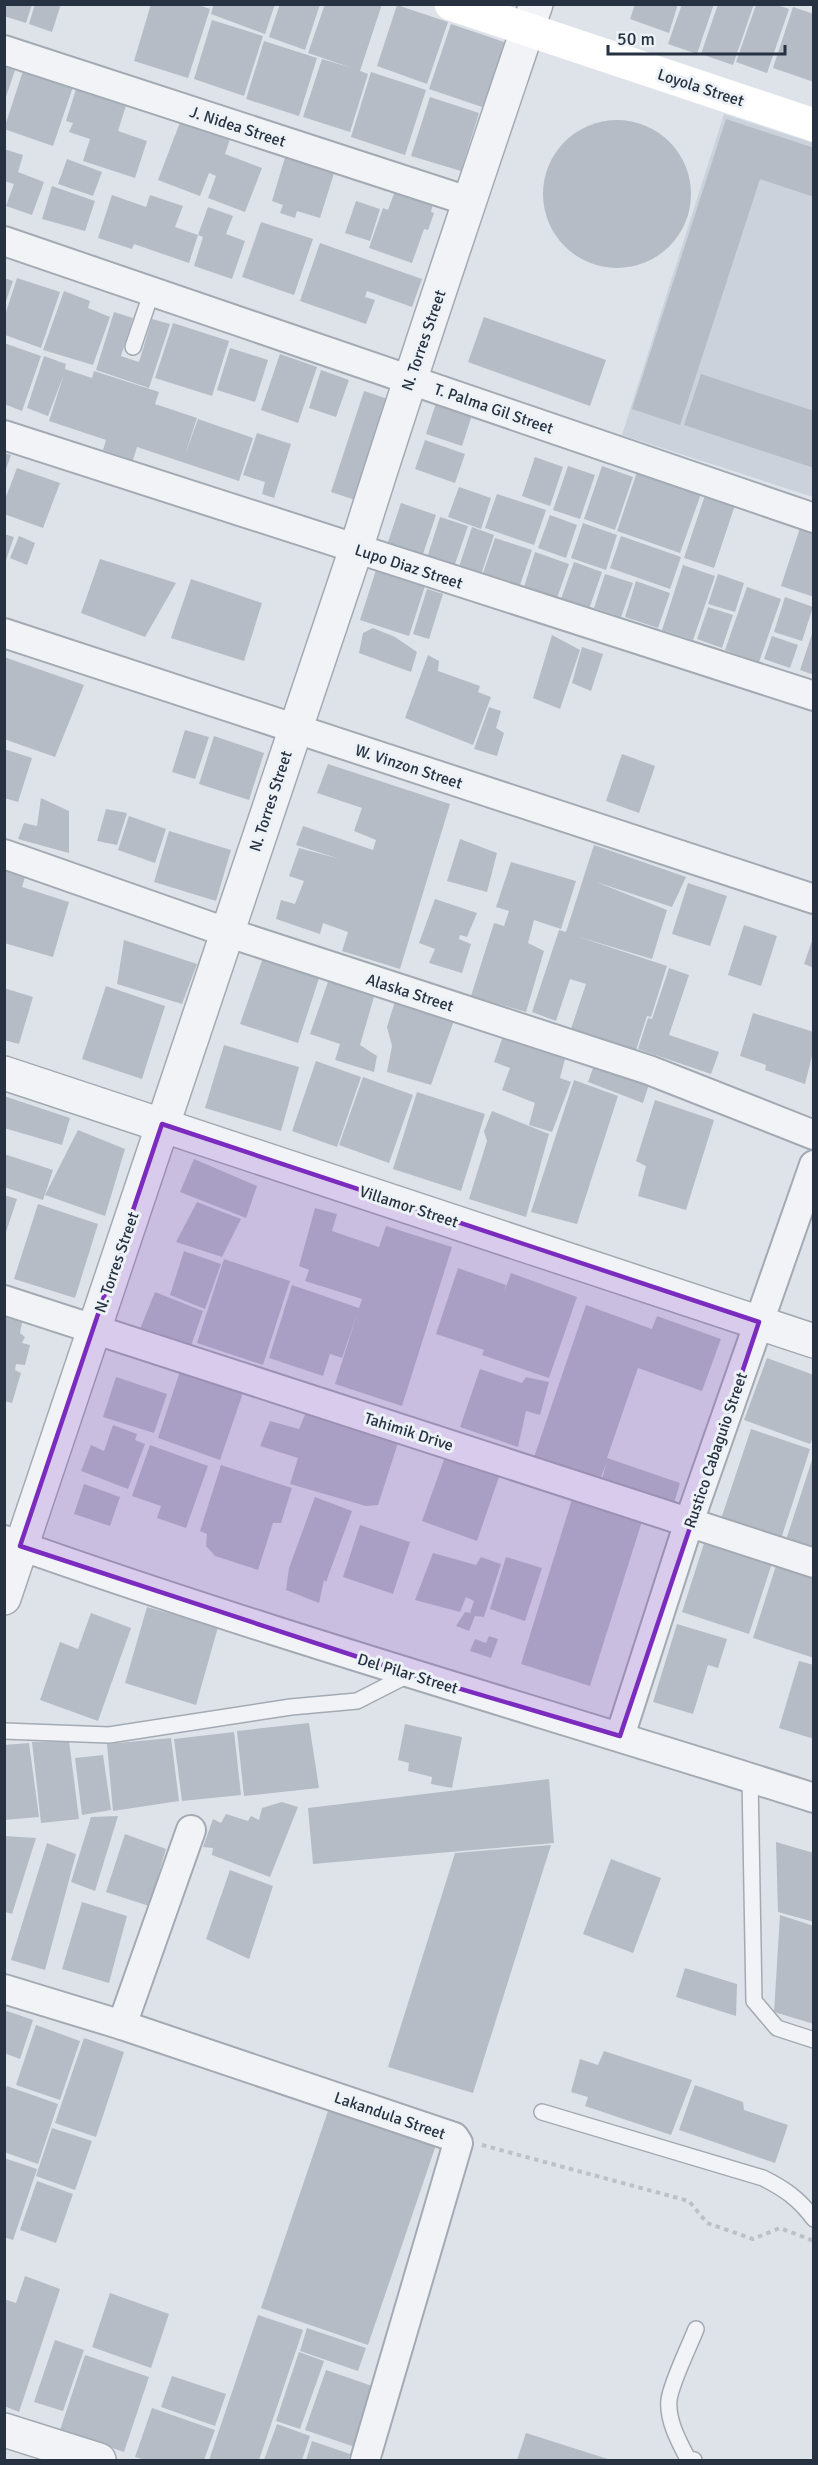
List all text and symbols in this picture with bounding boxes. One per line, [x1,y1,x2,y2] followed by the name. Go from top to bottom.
[608,18,785,56] scale bar
[617,28,655,50] text: 50 m
[655,65,747,111] street label: Loyola Street
[187,102,288,152] street label: J. Nidea Street
[397,287,451,393] street label: N. Torres Street
[431,379,556,439] street label: T. Palma Gil Street
[352,540,466,594] street label: Lupo Diaz Street
[352,740,465,794] street label: W. Vinzon Street
[245,748,297,854] street label: N. Torres Street
[363,969,456,1017] street label: Alaska Street
[357,1182,461,1233] street label: Villamor Street
[90,1209,144,1315] street label: N. Torres Street
[680,1369,752,1531] street label: Rustico Cabaguio Street
[362,1408,456,1456] street label: Tahimik Drive
[355,1649,461,1699] street label: Del Pilar Street
[331,2088,448,2144] street label: Lakandula Street

